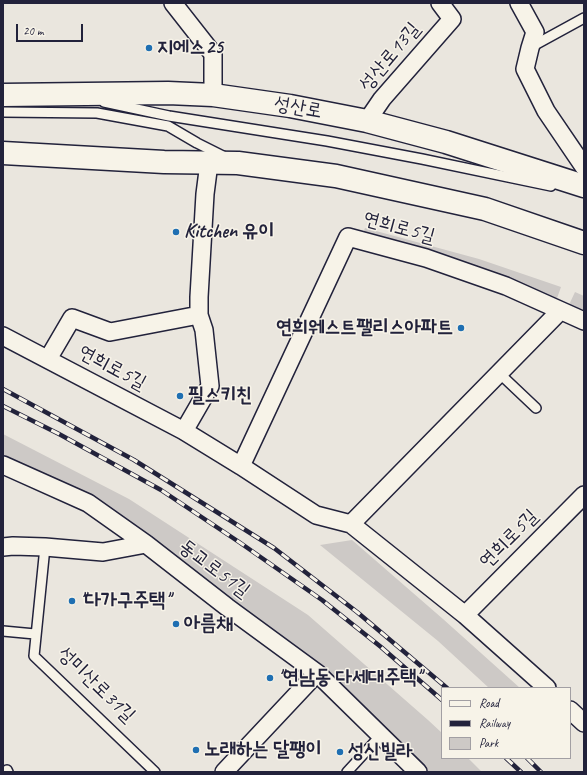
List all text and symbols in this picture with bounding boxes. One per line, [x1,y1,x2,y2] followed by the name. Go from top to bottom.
[18,16,85,42] scale bar
[354,18,426,96] street label: 성산로13길
[23,23,43,39] text: 20 m
[157,36,223,60] place label: 지에스25
[144,43,154,53] marker: 지에스25
[272,92,324,124] street label: 성산로
[360,207,438,249] street label: 연희로5길
[184,220,274,244] place label: Kitchen 유이
[171,227,181,237] marker: Kitchen 유이
[276,316,453,340] place label: 연희웨스트팰리스아파트
[456,323,466,333] marker: 연희웨스트팰리스아파트
[74,340,150,396] street label: 연희로5길
[188,384,252,408] place label: 필스키친
[175,391,185,401] marker: 필스키친
[475,505,543,573] street label: 연희로5길
[174,535,254,603] street label: 동교로51길
[80,589,170,613] place label: "다가구주택"
[67,596,77,606] marker: "다가구주택"
[184,612,232,636] place label: 아름채
[171,619,181,629] marker: 아름채
[52,642,140,728] street label: 성미산로31길
[278,666,421,690] place label: "연남동 다세대주택"
[265,673,275,683] marker: "연남동 다세대주택"
[441,687,571,759] legend
[479,695,499,711] text: Road
[479,715,510,731] text: Railway
[479,735,498,751] text: Park
[204,738,321,762] place label: 노래하는 달팽이
[348,740,412,764] place label: 성신빌라
[191,745,201,755] marker: 노래하는 달팽이
[335,747,345,757] marker: 성신빌라

